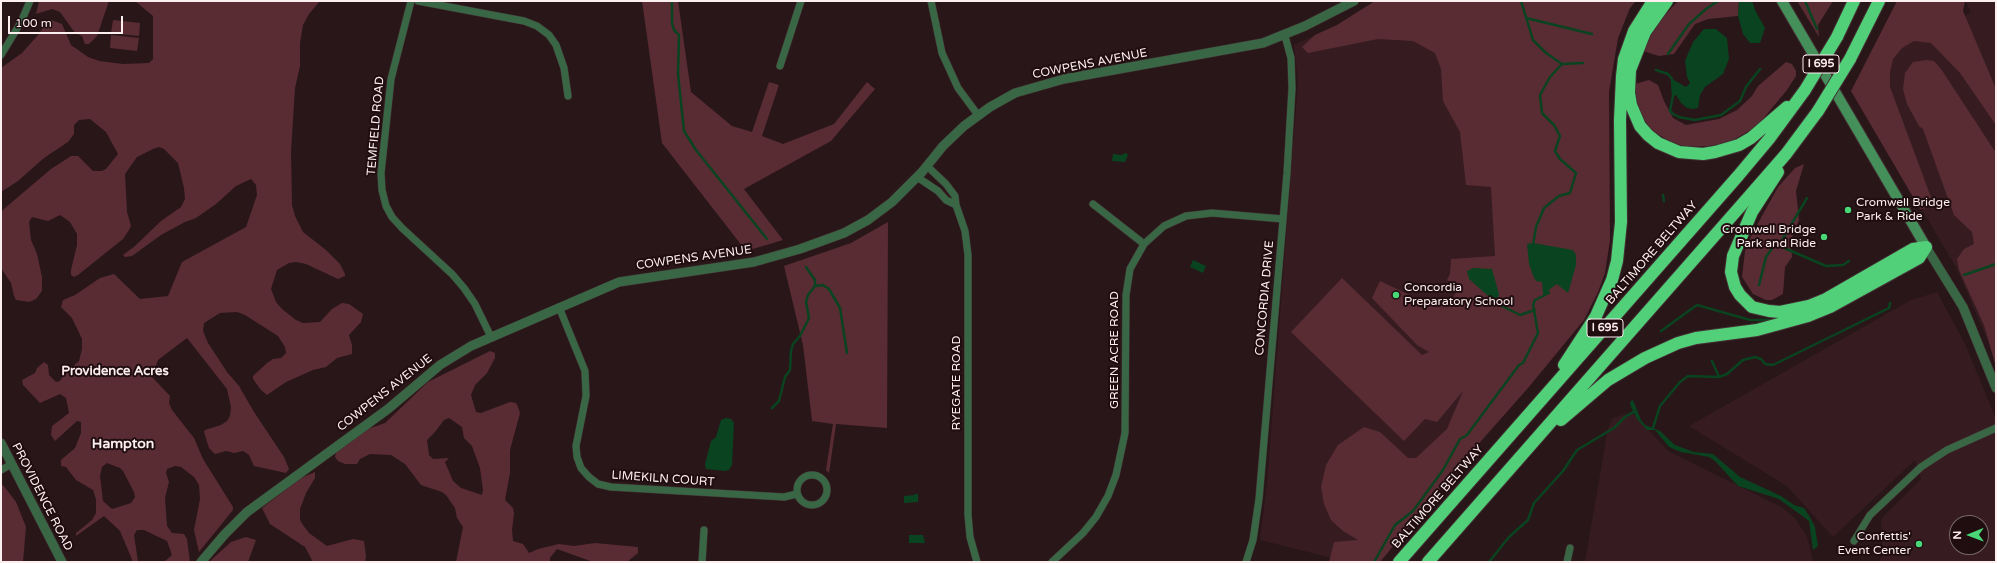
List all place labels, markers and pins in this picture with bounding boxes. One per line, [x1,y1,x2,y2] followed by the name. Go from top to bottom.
[1856,196,1950,224] place label: Cromwell Bridge Park & Ride
[1843,205,1853,215] marker: Cromwell Bridge Park & Ride
[1722,223,1816,251] place label: Cromwell Bridge Park and Ride
[1819,232,1829,242] marker: Cromwell Bridge Park and Ride
[1404,281,1513,309] place label: Concordia Preparatory School
[1391,290,1401,300] marker: Concordia Preparatory School
[1838,530,1911,558] place label: Confettis' Event Center
[1914,539,1924,549] marker: Confettis' Event Center

